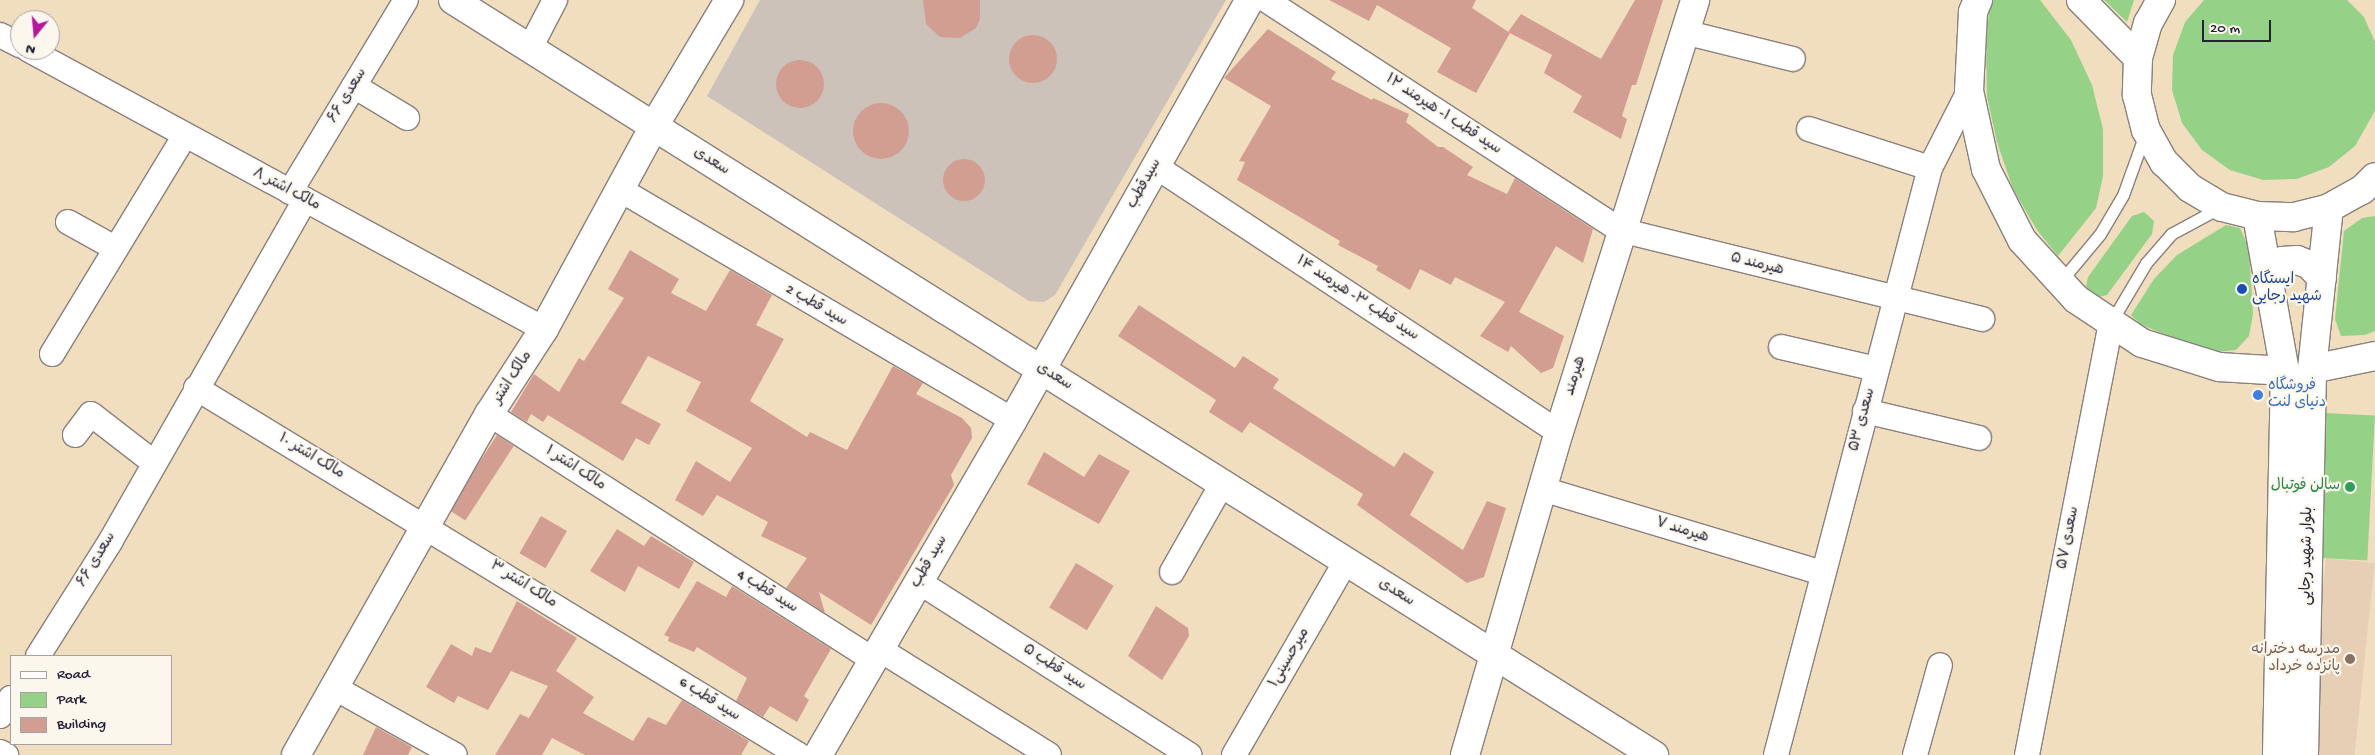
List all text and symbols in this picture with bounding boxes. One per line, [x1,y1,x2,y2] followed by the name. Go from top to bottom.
[10,10,60,60] north arrow
[2205,10,2274,42] scale bar
[2210,20,2240,38] text: 20 m
[24,39,38,58] text: N
[325,65,371,127] street label: سعدی ۶۶
[1382,71,1504,159] street label: سید قطب ۱- هیرمند ۱۲
[690,144,732,180] street label: سعدی
[1124,156,1166,212] street label: سیدقطب
[249,165,323,215] street label: مالک اشتر ۸
[1728,250,1786,280] street label: هیرمند ۵
[1292,253,1422,345] street label: سید قطب ۳- هیرمند ۱۴
[2252,271,2322,306] place label: ایستگاه شهید رجایی
[782,281,850,331] street label: سید قطب 2
[2236,283,2248,295] marker: ایستگاه شهید رجایی
[489,348,537,408] street label: مالک اشتر
[1561,354,1591,398] street label: هیرمند
[1033,359,1075,395] street label: سعدی
[2268,377,2326,412] place label: فروشگاه دنیای لنت
[1846,386,1880,454] street label: سعدی ۵۳
[2252,389,2264,401] marker: فروشگاه دنیای لنت
[275,430,347,484] street label: مالک اشتر ۱۰
[541,443,609,495] street label: مالک اشتر ۱
[2271,478,2340,496] place label: سالن فوتبال
[2344,481,2356,493] marker: سالن فوتبال
[2054,505,2084,571] street label: سعدی ۵۷
[2298,506,2318,606] street label: بلوار شهید رجایی
[1653,514,1711,548] street label: هیرمند ۷
[74,529,120,591] street label: سعدی ۶۶
[908,532,952,592] street label: سید قطب
[486,557,560,613] street label: مالک اشتر ۳
[733,566,801,618] street label: سید قطب 4
[1375,575,1417,611] street label: سعدی
[1266,625,1314,691] street label: میرحسینی۱
[1019,641,1089,695] street label: سید قطب ۵
[2251,641,2340,676] place label: مدرسه دخترانه پانزده خرداد
[2344,653,2356,665] marker: مدرسه دخترانه پانزده خرداد
[10,655,172,745] legend
[57,666,90,684] text: Road
[675,674,743,726] street label: سید قطب 6
[57,691,86,709] text: Park
[57,716,106,734] text: Building

